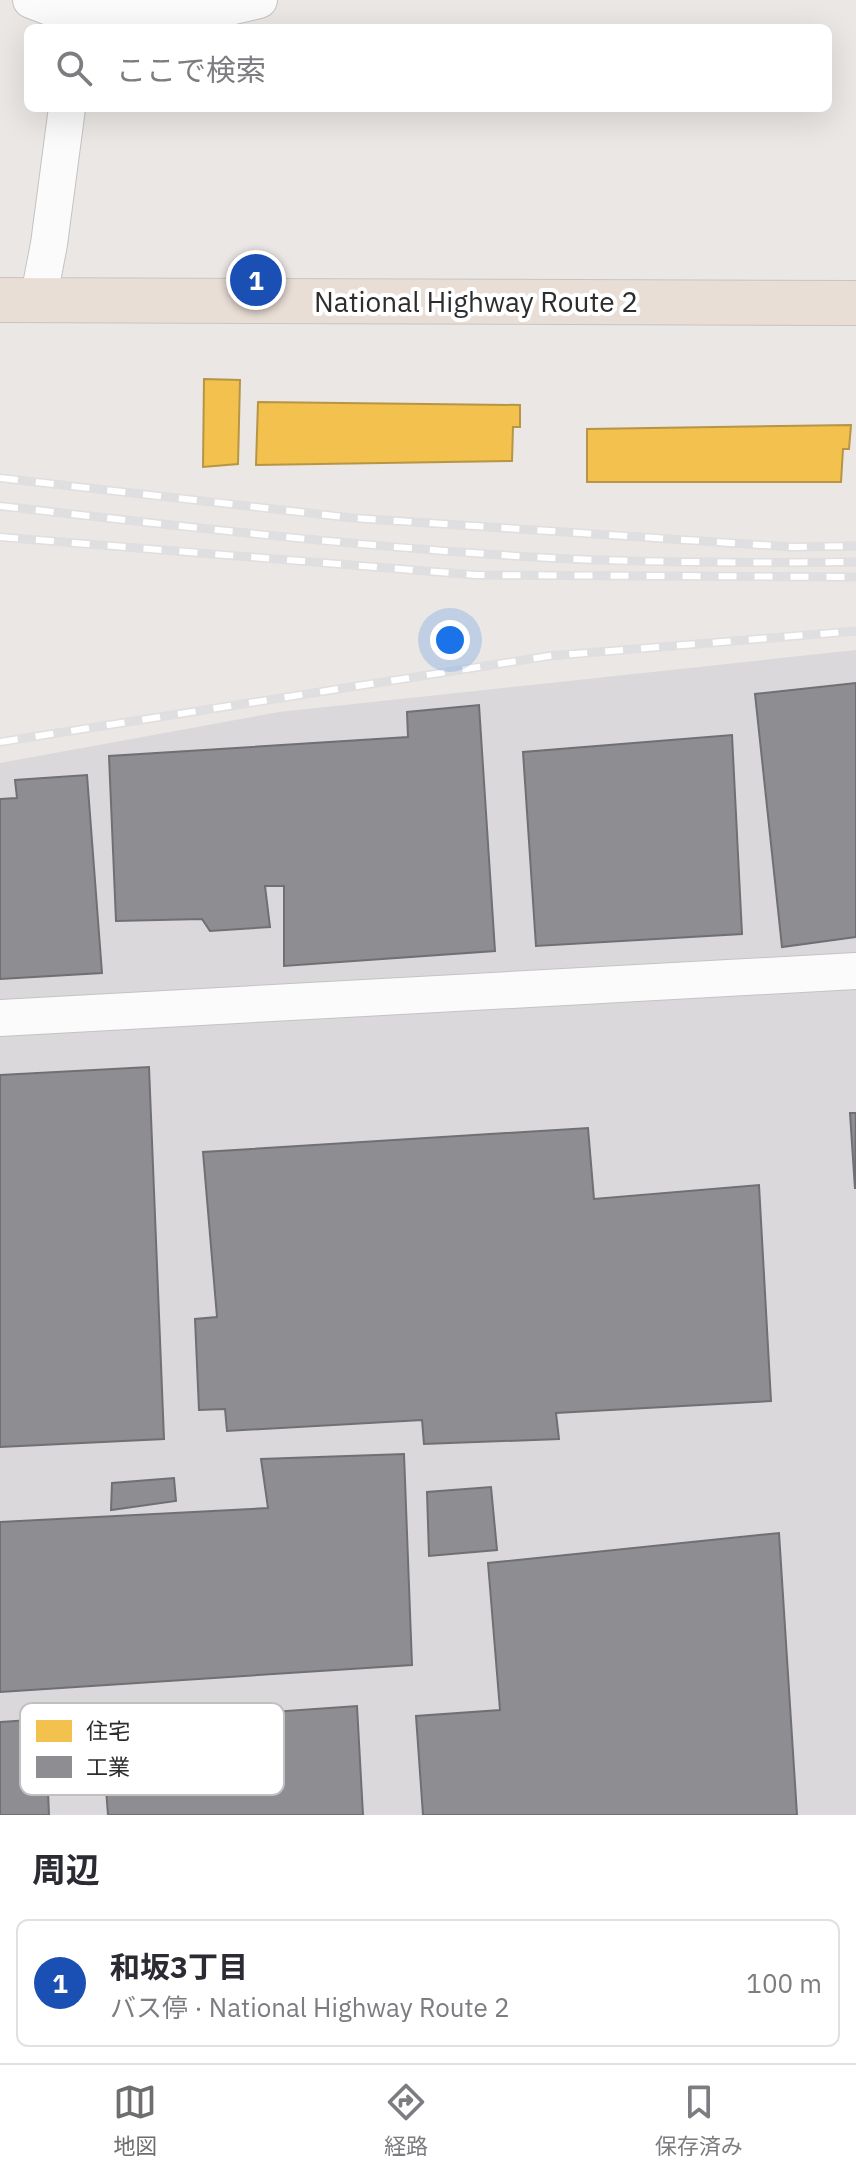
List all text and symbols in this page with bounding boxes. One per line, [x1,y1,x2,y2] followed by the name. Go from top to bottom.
[24,24,832,112] search box
[52,46,96,90] icon: search
[116,50,266,89] text: ここで検索
[230,250,282,310] pin: 1
[314,283,638,320] street label: National Highway Route 2
[430,620,470,660] your location
[20,1703,284,1795] legend
[86,1716,130,1745] text: 住宅
[86,1752,130,1781] text: 工業
[32,1847,100,1891] text: 周辺
[110,1947,248,1986] text: 和坂3丁目
[52,1966,68,2000] text: 1
[746,1966,822,2000] text: 100 m
[110,1990,510,2024] text: バス停 · National Highway Route 2
[113,2080,157,2160] tab: 地図
[384,2080,428,2160] tab: 経路
[655,2080,743,2160] tab: 保存済み

